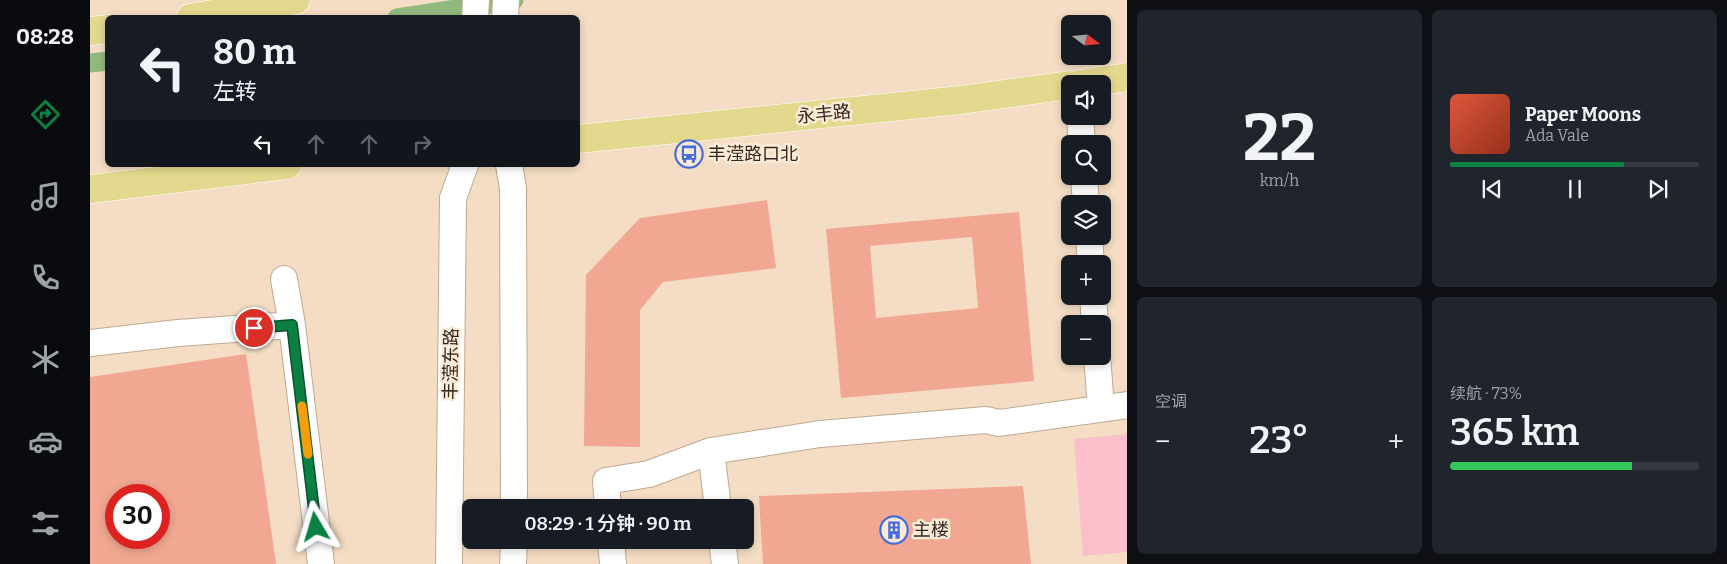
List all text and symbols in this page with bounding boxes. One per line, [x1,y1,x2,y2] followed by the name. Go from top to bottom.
[1061,15,1111,65] north arrow
[1061,15,1111,365] map controls
[16,23,74,50] text: 08:28
[213,31,296,73] text: 80 m
[130,35,195,100] icon: left
[1061,75,1111,125] button: sound
[213,78,257,105] text: 左转
[28,97,63,132] icon: directions
[1243,99,1316,177] text: 22
[796,100,852,128] street label: 永丰路
[1525,103,1641,126] text: Paper Moons
[1525,126,1589,145] text: Ada Vale
[249,130,277,158] icon: left
[302,130,330,158] icon: ahead
[355,130,383,158] icon: ahead
[408,130,436,158] icon: right
[1061,135,1111,185] button: search
[674,139,704,169] bus stop icon: 丰滢路口北
[708,143,798,165] place label: 丰滢路口北
[1260,171,1299,190] text: km/h
[1478,175,1506,203] icon: previous
[1561,175,1589,203] icon: pause
[1644,175,1672,203] icon: next
[28,179,63,214] icon: music
[1061,195,1111,245] button: layers
[1061,255,1111,305] button: +
[28,260,63,295] icon: phone
[233,307,275,349] pin
[240,314,268,342] icon: arrive
[1061,315,1111,365] button: −
[439,328,463,400] street label: 丰滢东路
[28,342,63,377] icon: climate
[1450,384,1522,403] text: 续航 · 73%
[1155,392,1187,411] text: 空调
[1450,409,1579,455] text: 365 km
[1249,417,1309,463] text: 23°
[28,424,63,459] icon: car
[1155,425,1170,458] text: −
[1388,425,1404,458] text: +
[105,484,170,549] speed limit sign: 30
[289,500,341,552] position arrow
[28,506,63,541] icon: filters
[525,512,691,535] text: 08:29 · 1 分钟 · 90 m
[879,515,909,545] building icon: 主楼
[913,519,949,541] place label: 主楼

